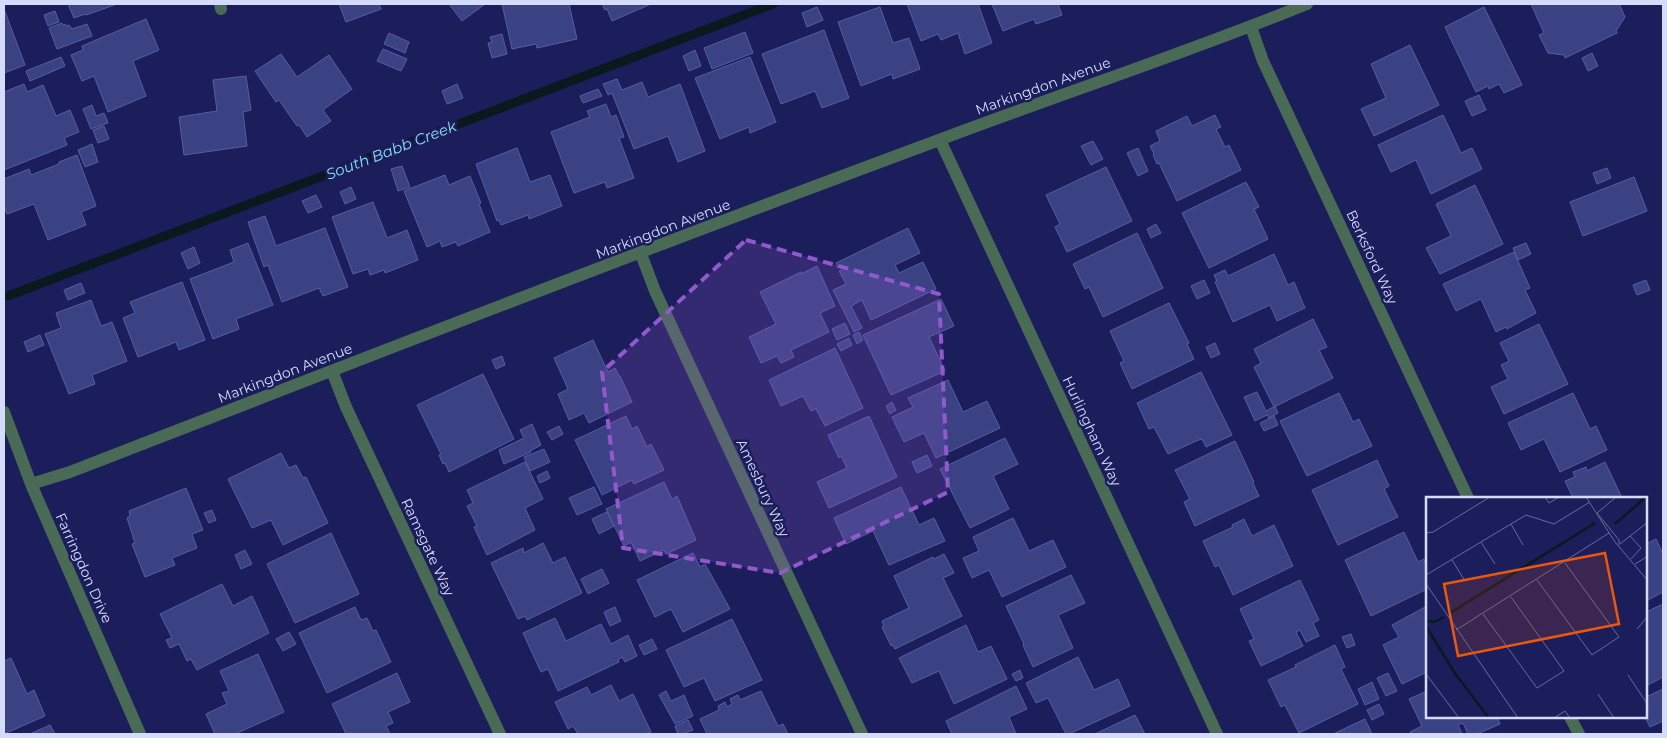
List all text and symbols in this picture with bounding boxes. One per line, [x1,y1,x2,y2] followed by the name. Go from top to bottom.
[973,53,1113,119] street label: Markingdon Avenue
[323,116,460,184] water label: South Babb Creek
[593,195,733,263] street label: Markingdon Avenue
[1342,207,1402,307] street label: Berksford Way
[215,339,355,407] street label: Markingdon Avenue
[1059,373,1126,489] street label: Hurlingham Way
[732,436,794,540] street label: Amesbury Way
[397,495,459,599] street label: Ramsgate Way
[1426,497,1647,718] inset map
[52,510,116,626] street label: Farringdon Drive

